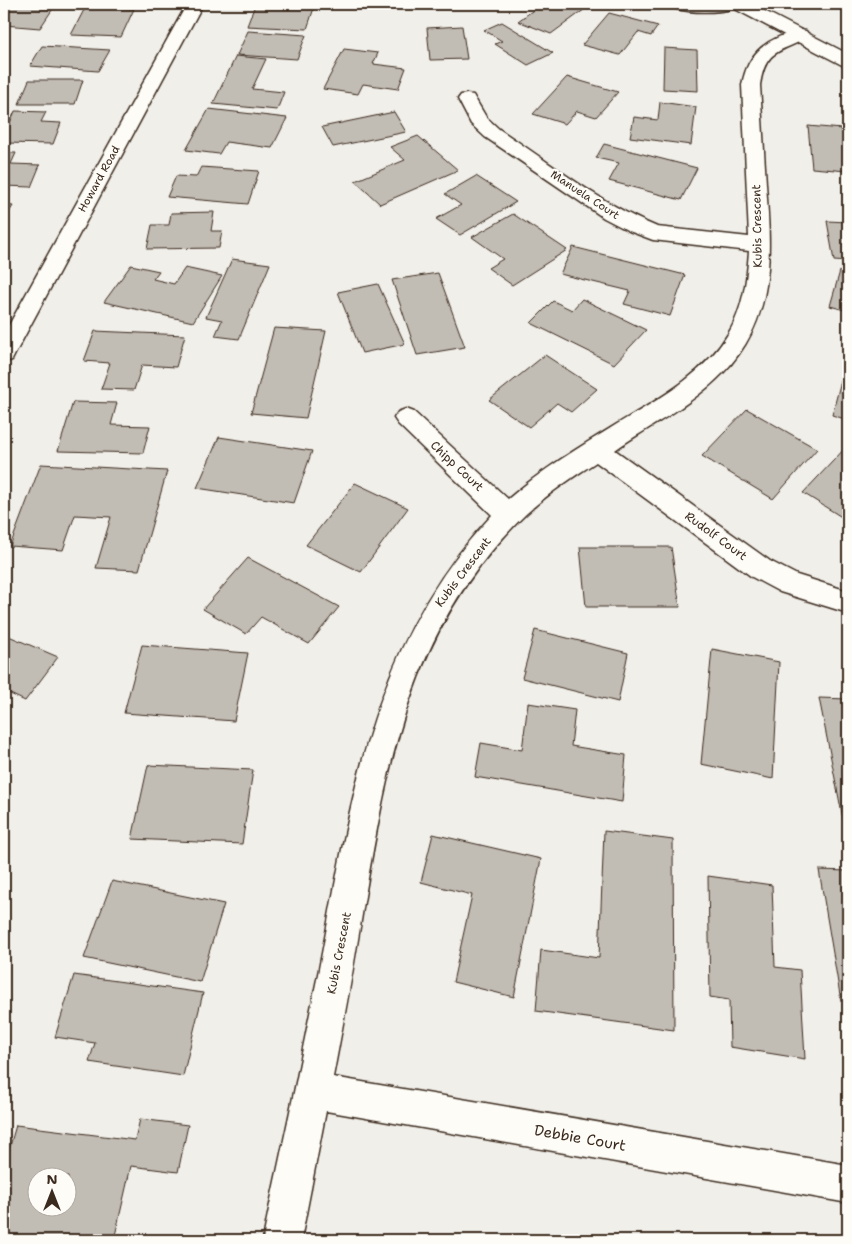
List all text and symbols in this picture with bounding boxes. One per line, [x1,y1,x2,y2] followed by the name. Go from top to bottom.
[75,143,123,215] street label: Howard Road
[548,167,623,223] street label: Manuela Court
[748,184,766,268] street label: Kubis Crescent
[427,437,487,495] street label: Chipp Court
[682,508,750,564] street label: Rudolf Court
[431,534,495,610] street label: Kubis Crescent
[323,911,355,995] street label: Kubis Crescent
[533,1120,627,1156] street label: Debbie Court
[28,1166,78,1216] north arrow
[46,1170,58,1188] text: N

